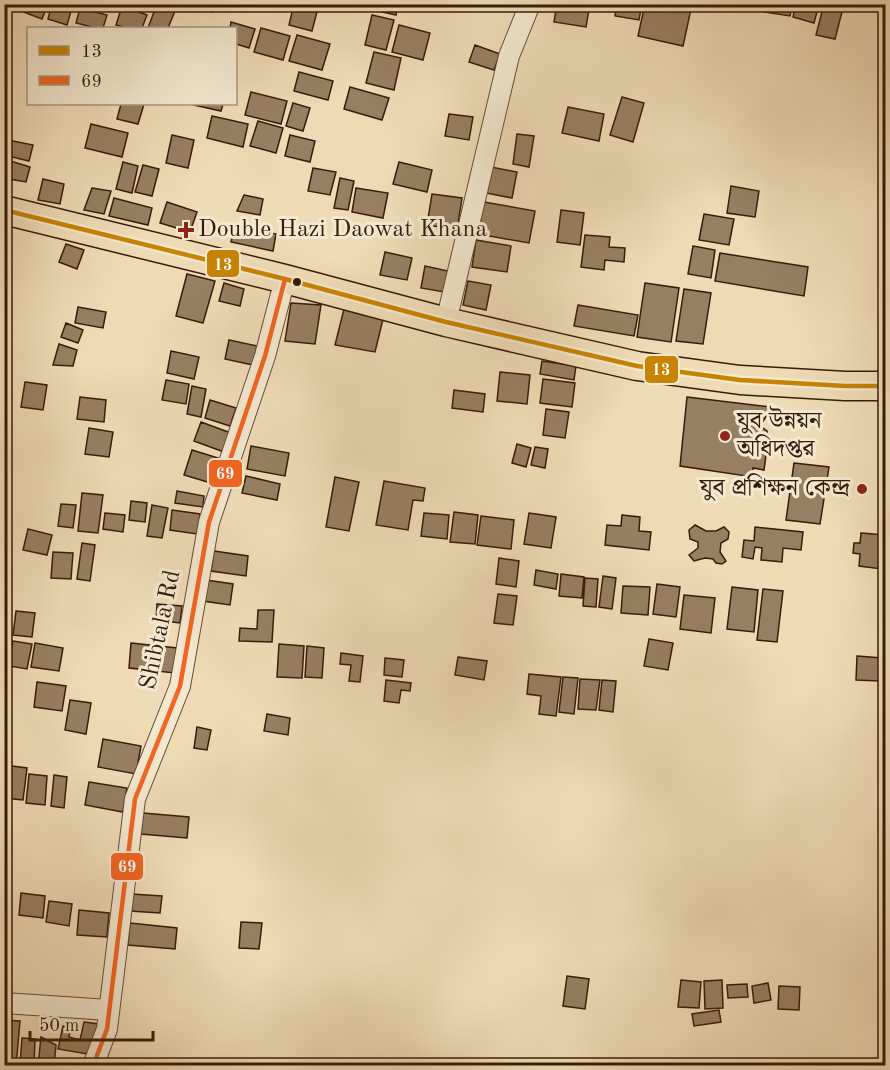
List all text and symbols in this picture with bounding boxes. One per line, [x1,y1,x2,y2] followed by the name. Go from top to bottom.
[27,27,237,105] legend
[81,43,102,61] text: 13
[81,73,102,91] text: 69
[198,218,487,242] place label: Double Hazi Daowat Khana
[179,223,193,237] marker: Double Hazi Daowat Khana
[206,249,240,278] line badge: 13
[214,258,232,274] text: 13
[291,276,303,288] unlabelled marker
[644,355,679,384] line badge: 13
[652,363,670,379] text: 13
[736,405,823,462] place label: যুব উন্নয়ন অধিদপ্তর
[718,429,732,443] marker: যুব উন্নয়ন অধিদপ্তর
[208,459,243,488] line badge: 69
[216,467,234,483] text: 69
[699,473,852,501] place label: যুব প্রশিক্ষন কেন্দ্র
[855,482,869,496] marker: যুব প্রশিক্ষন কেন্দ্র
[137,568,185,692] street label: Shibtala Rd
[110,852,144,881] line badge: 69
[118,860,136,876] text: 69
[30,1004,153,1042] scale bar
[39,1017,79,1035] text: 50 m

